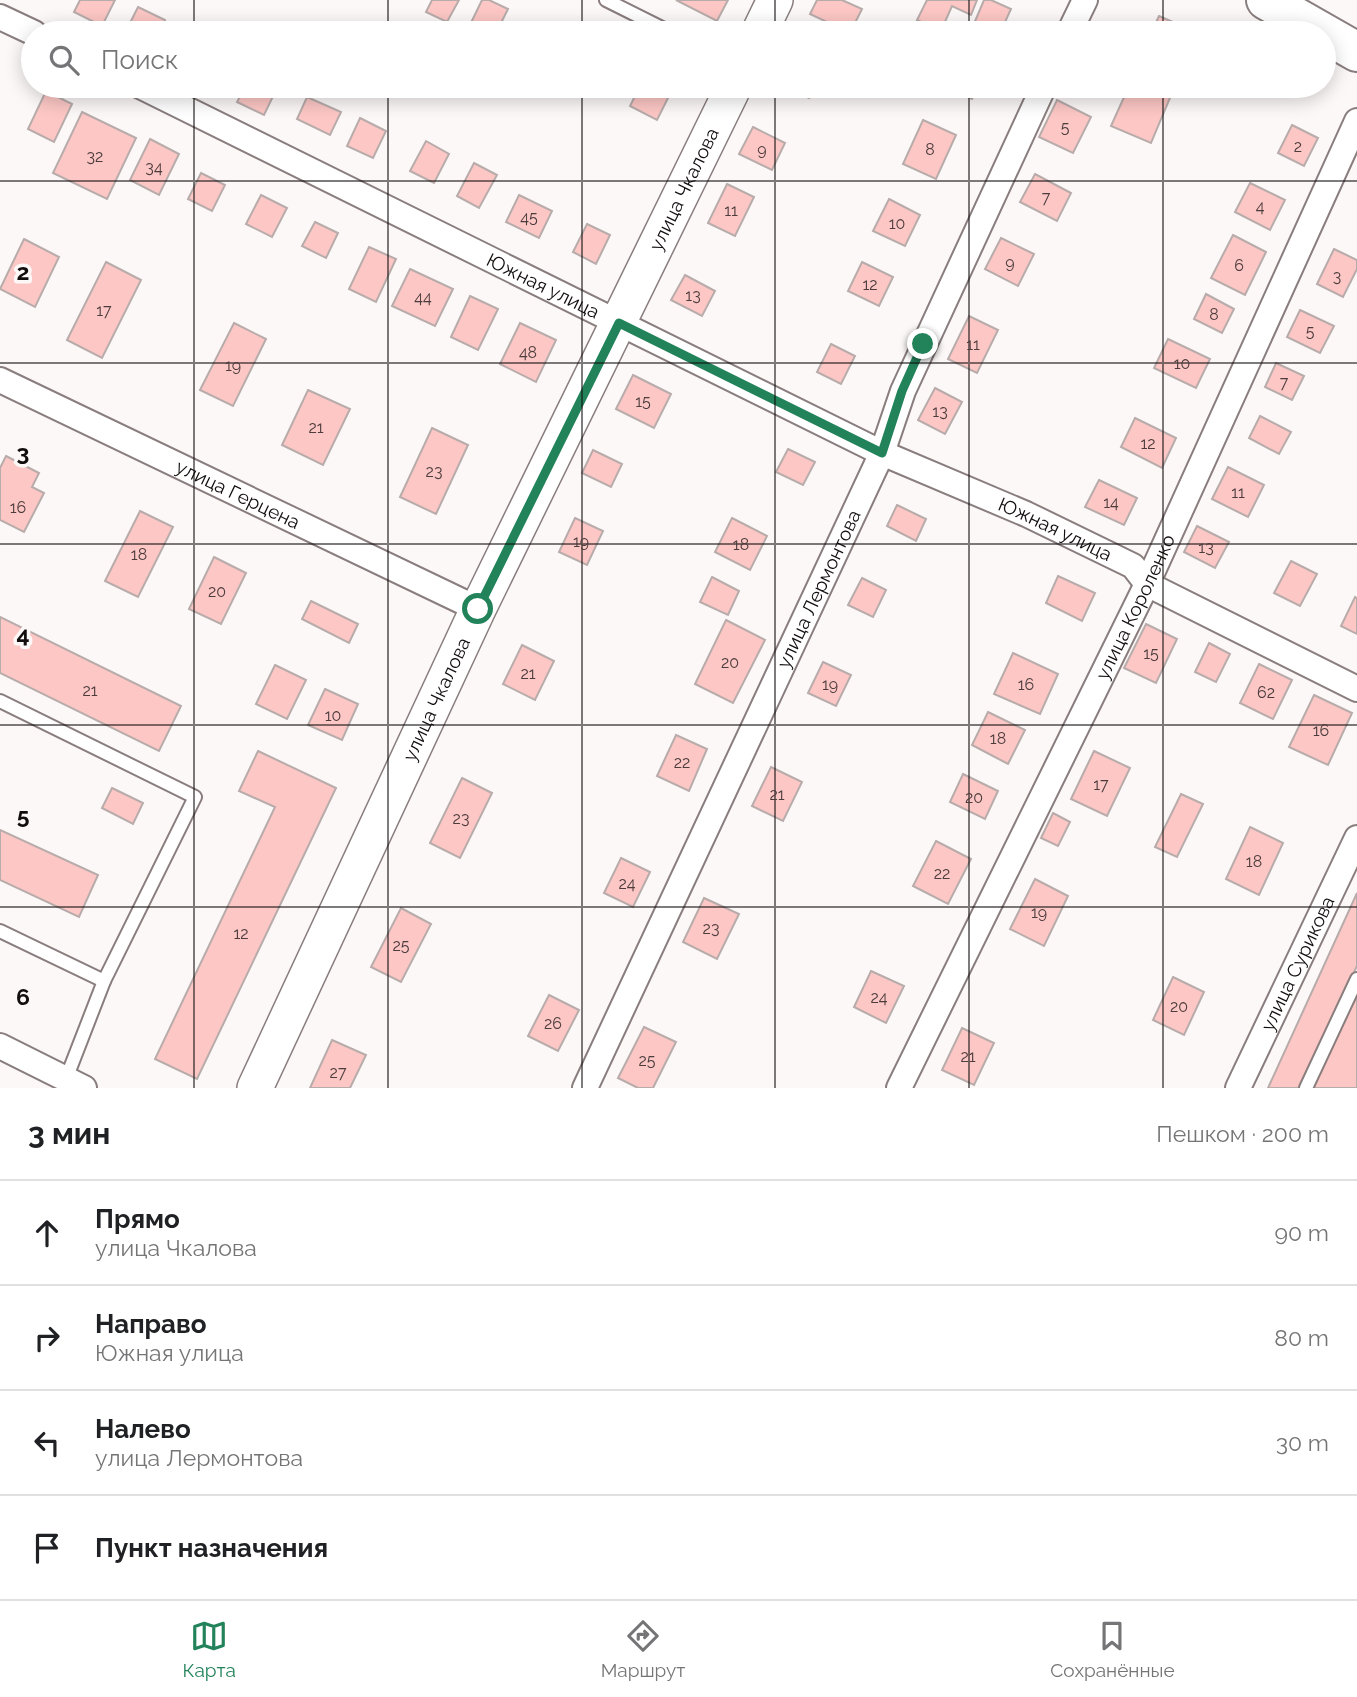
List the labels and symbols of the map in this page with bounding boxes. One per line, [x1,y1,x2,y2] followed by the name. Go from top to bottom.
[1061,118,1070,137] house number: 5
[644,124,723,254] street label: улица Чкалова
[1294,137,1302,156] house number: 2
[757,140,767,159] house number: 9
[925,140,935,159] house number: 8
[87,147,103,166] house number: 32
[145,158,163,177] house number: 34
[1042,188,1051,207] house number: 7
[1256,197,1265,216] house number: 4
[724,201,738,220] house number: 11
[520,208,538,227] house number: 45
[889,214,905,233] house number: 10
[483,248,603,323] street label: Южная улица
[1005,253,1015,272] house number: 9
[1234,256,1244,275] house number: 6
[17,258,29,285] text: 2
[1333,267,1341,286] house number: 3
[862,275,878,294] house number: 12
[685,286,701,305] house number: 13
[414,288,432,307] house number: 44
[96,301,112,320] house number: 17
[1209,305,1219,324] house number: 8
[1306,322,1315,341] house number: 5
[907,328,938,359] route end
[966,335,980,354] house number: 11
[519,343,537,362] house number: 48
[1174,354,1190,373] house number: 10
[225,356,241,375] house number: 19
[1280,373,1289,392] house number: 7
[635,392,651,411] house number: 15
[932,402,948,421] house number: 13
[308,418,324,437] house number: 21
[1140,434,1156,453] house number: 12
[17,439,29,466] text: 3
[172,455,304,533] street label: улица Герцена
[426,462,442,481] house number: 23
[1231,483,1245,502] house number: 11
[995,493,1116,565] street label: Южная улица
[1103,493,1119,512] house number: 14
[10,498,26,517] house number: 16
[772,506,865,671] street label: улица Лермонтова
[1091,531,1179,683] street label: улица Короленко
[573,532,589,551] house number: 19
[733,535,749,554] house number: 18
[1198,538,1214,557] house number: 13
[131,545,147,564] house number: 18
[208,582,226,601] house number: 20
[462,593,493,624] route start
[16,621,30,648] text: 4
[398,634,474,764] street label: улица Чкалова
[1143,644,1159,663] house number: 15
[721,653,739,672] house number: 20
[520,664,536,683] house number: 21
[822,675,838,694] house number: 19
[1018,675,1034,694] house number: 16
[82,681,98,700] house number: 21
[1257,683,1275,702] house number: 62
[325,706,341,725] house number: 10
[1313,721,1329,740] house number: 16
[990,729,1006,748] house number: 18
[674,753,690,772] house number: 22
[1093,775,1109,794] house number: 17
[769,785,785,804] house number: 21
[965,788,983,807] house number: 20
[17,802,30,829] text: 5
[453,809,469,828] house number: 23
[1246,852,1262,871] house number: 18
[934,864,950,883] house number: 22
[618,874,636,893] house number: 24
[1256,893,1339,1034] street label: улица Сурикова
[1031,903,1047,922] house number: 19
[703,919,719,938] house number: 23
[233,924,249,943] house number: 12
[392,936,410,955] house number: 25
[16,983,30,1010] text: 6
[870,988,888,1007] house number: 24
[1170,997,1188,1016] house number: 20
[544,1014,562,1033] house number: 26
[960,1047,976,1066] house number: 21
[638,1051,656,1070] house number: 25
[330,1063,347,1082] house number: 27

